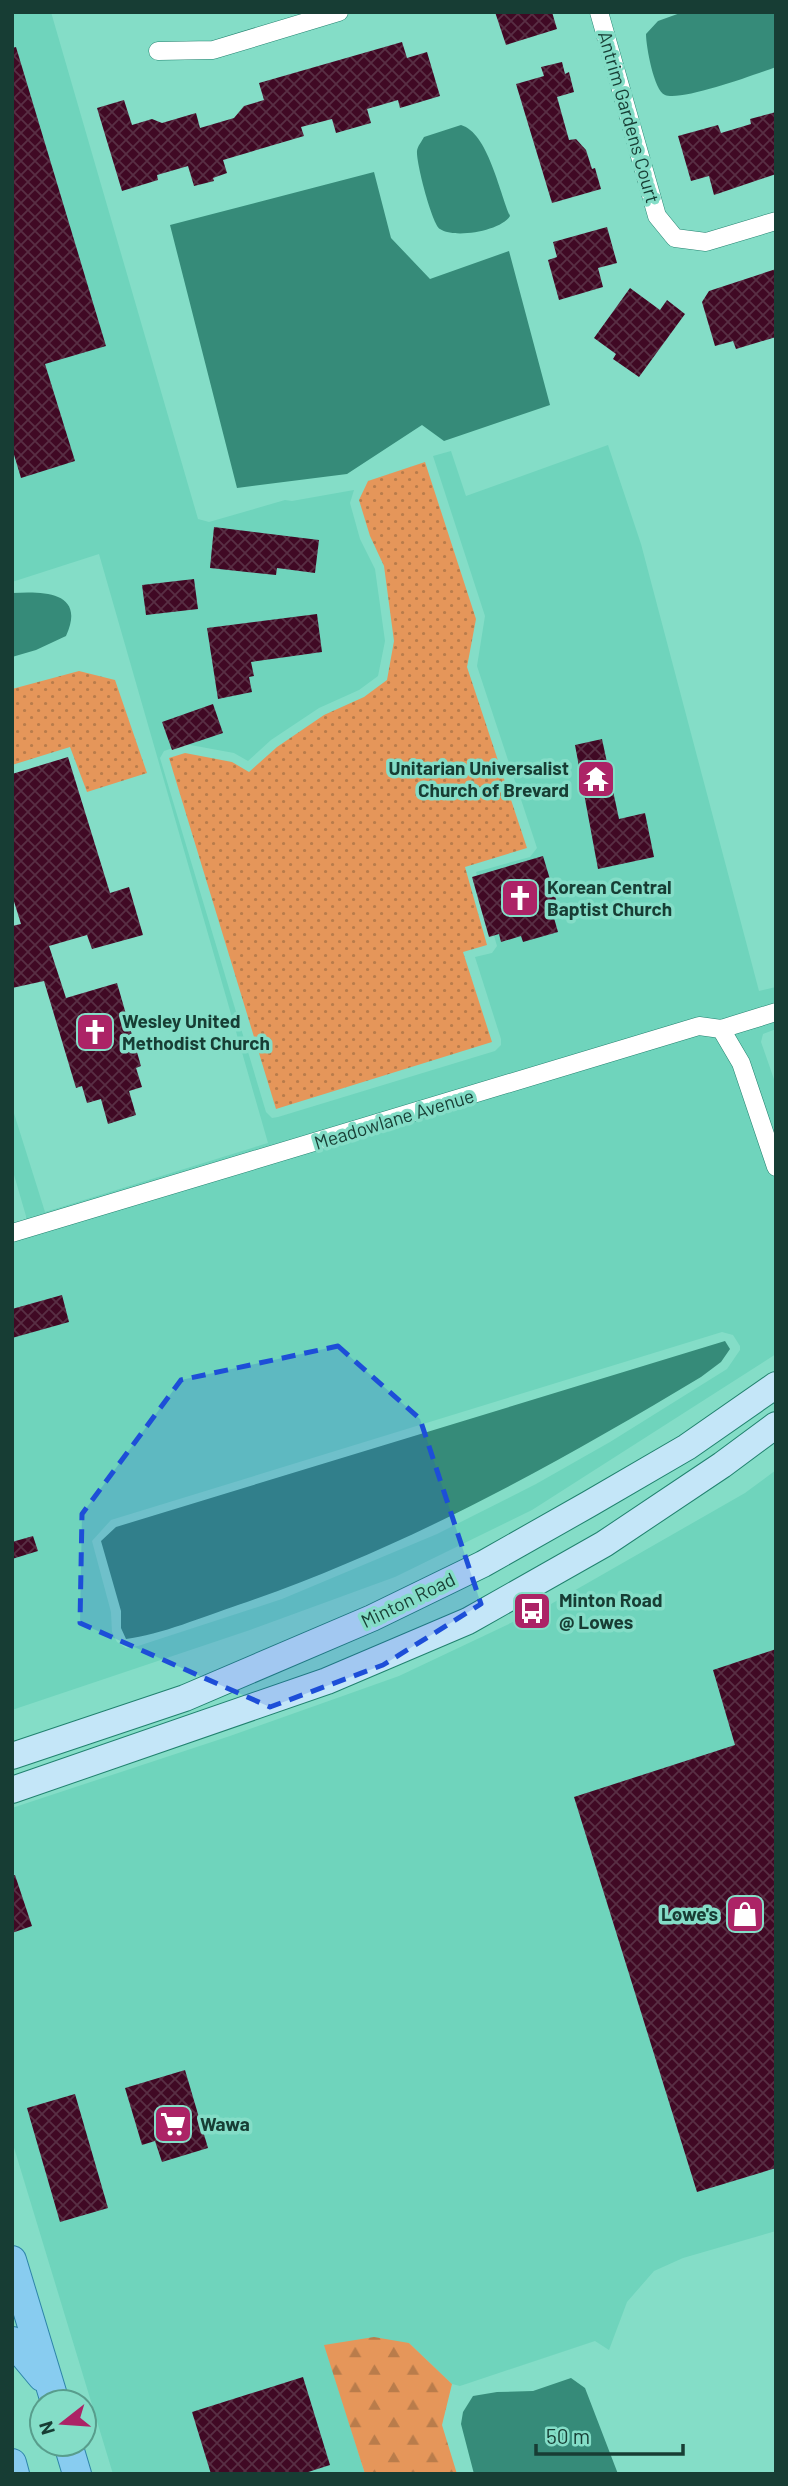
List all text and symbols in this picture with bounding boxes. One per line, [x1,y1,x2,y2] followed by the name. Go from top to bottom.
[594,28,665,206] street label: Antrim Gardens Court
[388,756,569,801] place label: Unitarian Universalist Church of Brevard
[575,758,617,800] temple icon: Unitarian Universalist Church of Brevard
[547,875,672,920] place label: Korean Central Baptist Church
[499,877,541,919] church icon: Korean Central Baptist Church
[122,1009,270,1054] place label: Wesley United Methodist Church
[74,1011,116,1053] church icon: Wesley United Methodist Church
[311,1083,477,1154] street label: Meadowlane Avenue
[357,1567,459,1632] street label: Minton Road
[559,1588,663,1633] place label: Minton Road @ Lowes
[511,1590,553,1632] bus stop icon: Minton Road @ Lowes
[724,1893,766,1935] shop icon: Lowe's
[661,1902,718,1925] place label: Lowe's
[152,2103,194,2145] supermarket icon: Wawa
[200,2112,250,2135] place label: Wawa
[28,2388,98,2458] north arrow
[536,2412,683,2456] scale bar
[33,2419,59,2438] text: N
[546,2423,590,2448] text: 50 m

